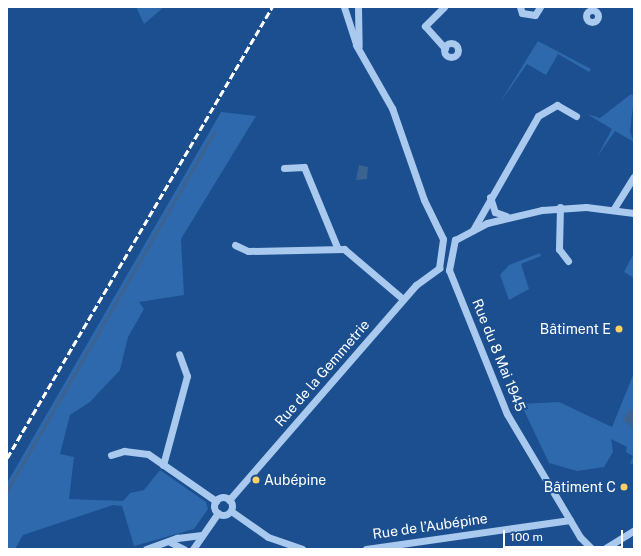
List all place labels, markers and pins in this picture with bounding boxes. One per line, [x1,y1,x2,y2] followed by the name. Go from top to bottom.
[540,321,611,337] place label: Bâtiment E
[614,324,624,334] marker: Bâtiment E
[264,472,326,488] place label: Aubépine
[251,475,261,485] marker: Aubépine
[544,479,616,495] place label: Bâtiment C
[619,482,629,492] marker: Bâtiment C

